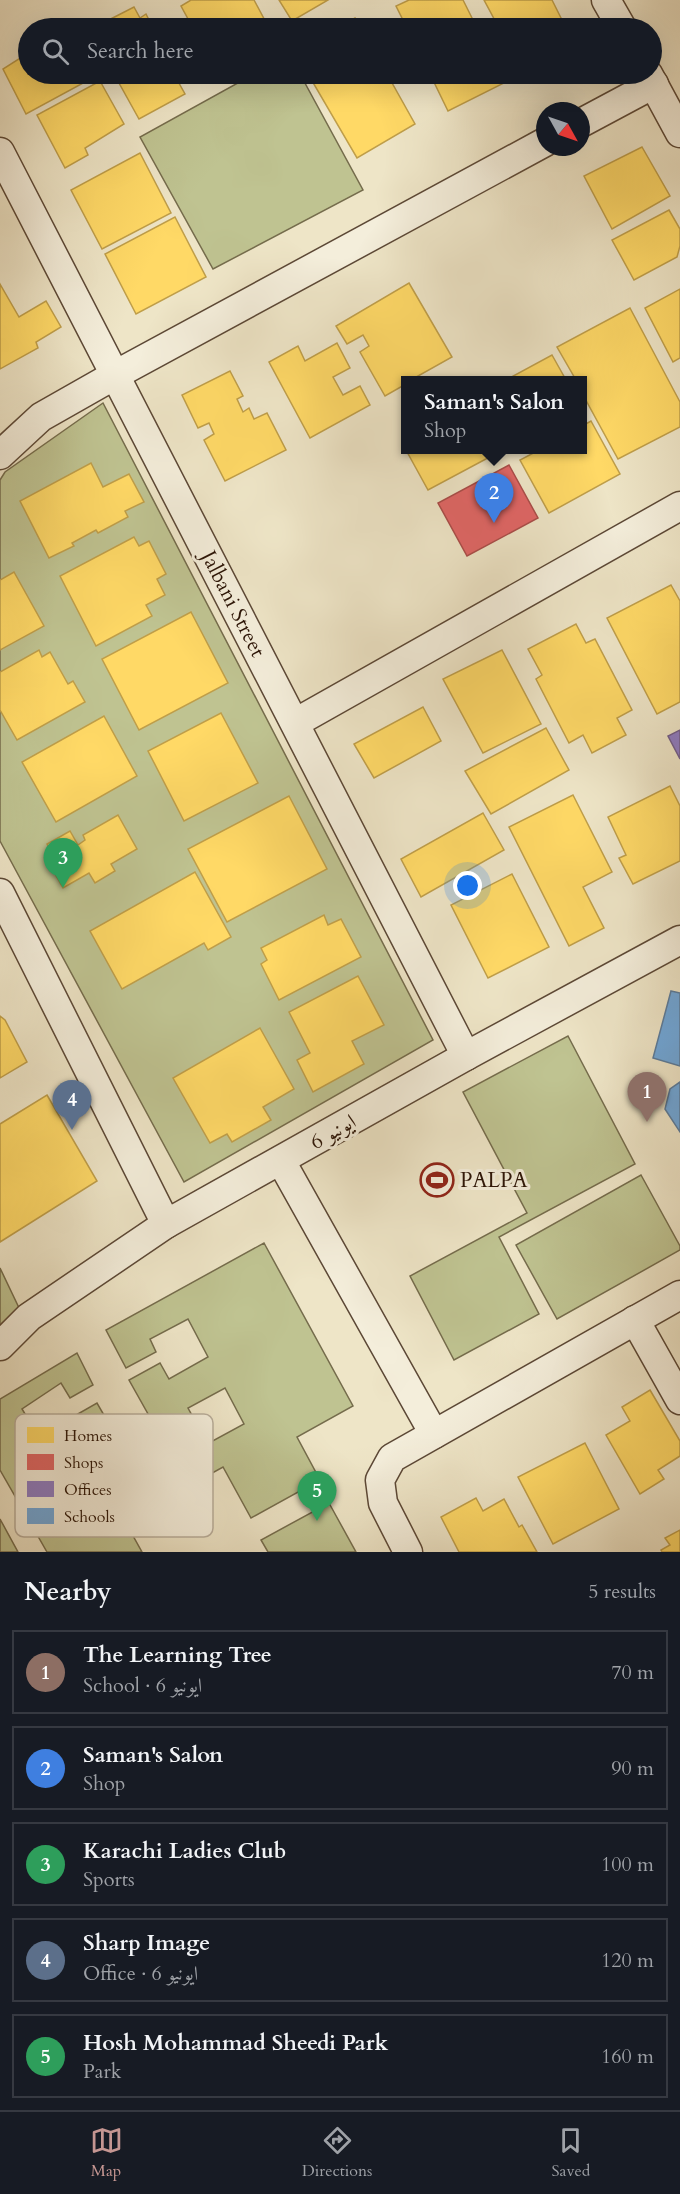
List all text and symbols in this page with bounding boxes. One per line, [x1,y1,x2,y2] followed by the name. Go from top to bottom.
[18,18,662,84] search box
[39,35,72,68] icon: search
[87,36,194,66] text: Search here
[536,102,590,156] north arrow
[401,376,587,454] popup
[424,387,564,417] text: Saman's Salon
[424,417,466,444] text: Shop
[474,474,514,523] pin: 2
[192,543,272,663] street label: Jalbani Street
[44,838,82,888] pin: 3
[453,871,482,900] your location
[628,1072,666,1122] pin: 1
[52,1080,92,1130] pin: 4
[305,1107,361,1157] street label: ایونیو 6
[419,1162,455,1198] sports icon: PALPA
[460,1166,527,1195] place label: PALPA
[15,1414,213,1537] legend
[64,1425,112,1447] text: Homes
[64,1452,103,1474] text: Shops
[298,1472,336,1521] pin: 5
[64,1479,112,1501] text: Offices
[64,1506,115,1528] text: Schools
[24,1574,112,1609] text: Nearby
[588,1578,656,1605] text: 5 results
[83,1640,272,1670] text: The Learning Tree
[40,1659,51,1686] text: 1
[611,1659,654,1686] text: 70 m
[83,1672,202,1699] text: School · ایونیو 6
[83,1740,223,1770] text: Saman's Salon
[40,1755,51,1782] text: 2
[611,1755,654,1782] text: 90 m
[83,1770,125,1797] text: Shop
[83,1836,286,1866] text: Karachi Ladies Club
[40,1851,51,1878] text: 3
[601,1851,654,1878] text: 100 m
[83,1866,135,1893] text: Sports
[83,1928,210,1958] text: Sharp Image
[40,1947,51,1974] text: 4
[601,1947,654,1974] text: 120 m
[83,1960,198,1987] text: Office · ایونیو 6
[83,2028,388,2058] text: Hosh Mohammad Sheedi Park
[40,2043,51,2070] text: 5
[601,2043,654,2070] text: 160 m
[83,2058,121,2085] text: Park
[90,2124,123,2182] tab: Map
[302,2124,372,2182] tab: Directions
[552,2124,590,2182] tab: Saved

